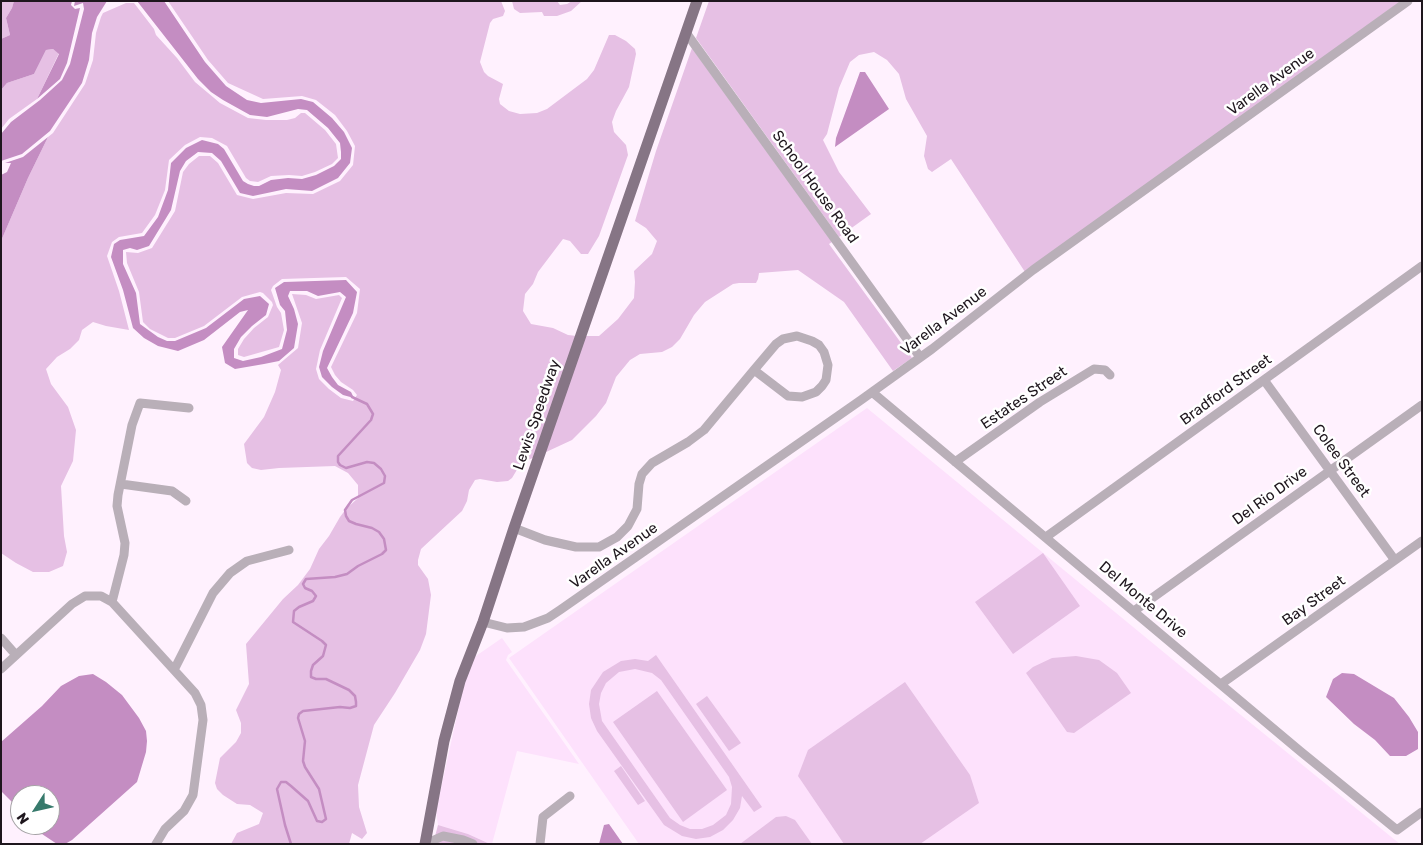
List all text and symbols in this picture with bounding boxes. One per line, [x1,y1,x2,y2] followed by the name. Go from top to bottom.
[1224,44,1318,120] street label: Varella Avenue
[768,127,862,247] street label: School House Road
[897,283,991,359] street label: Varella Avenue
[1177,351,1275,429] street label: Bradford Street
[510,357,564,473] street label: Lewis Speedway
[978,363,1070,433] street label: Estates Street
[1308,421,1374,501] street label: Colee Street
[1229,463,1311,529] street label: Del Rio Drive
[567,519,661,593] street label: Varella Avenue
[1095,558,1191,642] street label: Del Monte Drive
[1279,572,1349,630] street label: Bay Street
[10,785,60,835] north arrow
[13,809,33,827] text: N

